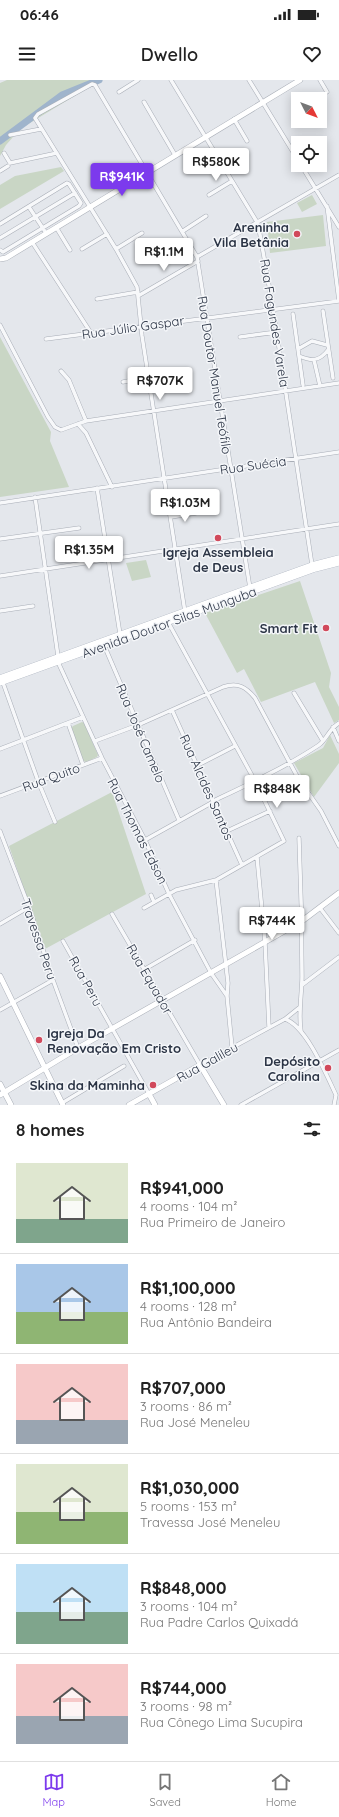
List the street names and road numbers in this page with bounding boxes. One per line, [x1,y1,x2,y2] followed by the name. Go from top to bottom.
[257,258,293,388] street label: Rua Fagundes Varela
[195,295,235,455] street label: Rua Doutor Manuel Teófilo
[81,312,185,342] street label: Rua Júlio Gaspar
[219,452,287,478] street label: Rua Suécia
[79,583,259,661] street label: Avenida Doutor Silas Munguba
[113,681,169,785] street label: Rua José Camelo
[176,732,238,842] street label: Rua Alcides Santos
[20,759,82,795] street label: Rua Quito
[104,775,172,887] street label: Rua Thomas Edson
[18,896,60,982] street label: Travessa Peru
[123,941,177,1017] street label: Rua Equador
[66,953,106,1009] street label: Rua Peru
[173,1039,241,1085] street label: Rua Galileu

